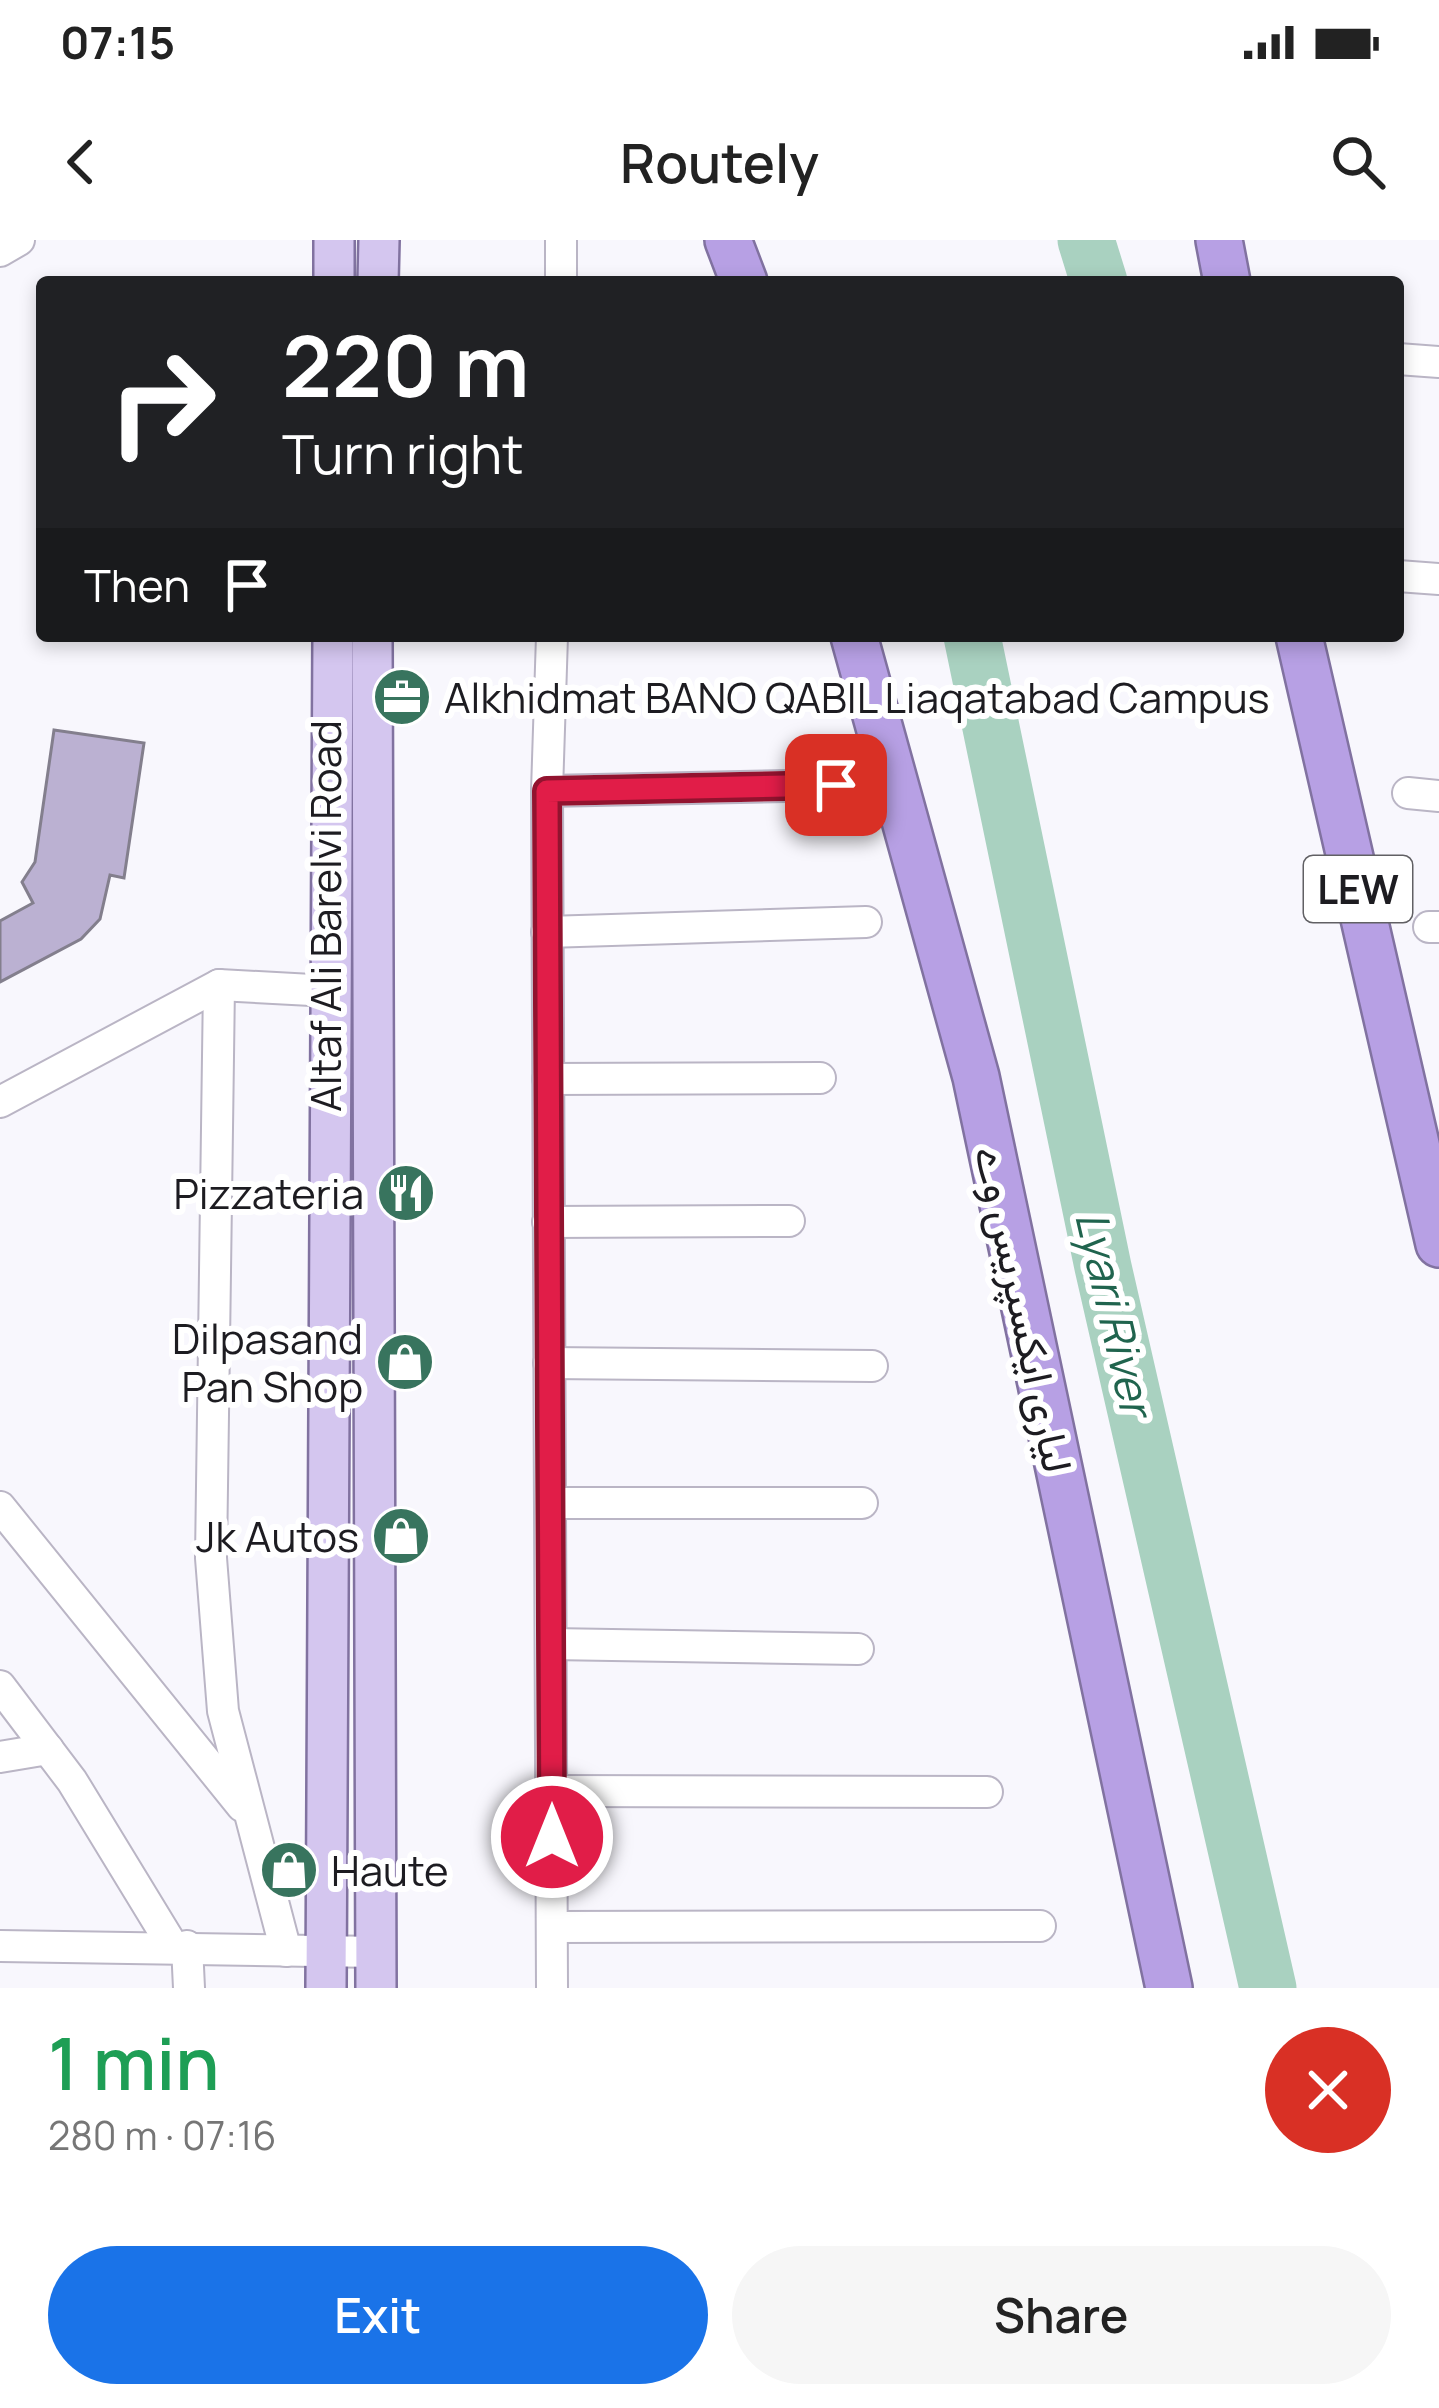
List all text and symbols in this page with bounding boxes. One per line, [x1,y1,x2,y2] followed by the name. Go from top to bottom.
[60,11,175,73] text: 07:15
[620,125,819,199] text: Routely
[48,129,114,195] icon: back
[1325,129,1391,195] icon: search
[282,307,530,422] text: 220 m
[84,324,240,480] icon: right
[282,416,524,490] text: Turn right
[214,552,280,618] icon: arrive
[84,554,190,616] text: Then
[371,666,433,728] office icon: Alkhidmat BANO QABIL Liaqatabad Campus
[444,668,1270,726] place label: Alkhidmat BANO QABIL Liaqatabad Campus
[296,720,354,1112] street label: Altaf Ali Barelvi Road
[785,734,887,836] pin
[803,752,869,818] icon: arrive
[1304,856,1412,922] road number: LEW
[961,1140,1088,1478] street label: لیاری ایکسپریس وے
[375,1162,437,1224] restaurant icon: Pizzateria
[173,1164,364,1222] place label: Pizzateria
[1061,1205,1170,1427] water label: Lyari River
[172,1309,363,1415] place label: Dilpasand Pan Shop
[374,1331,436,1393] shop icon: Dilpasand Pan Shop
[370,1505,432,1567] shop icon: Jk Autos
[196,1507,359,1565] place label: Jk Autos
[489,1774,615,1900] position arrow
[258,1839,320,1901] shop icon: Haute
[331,1841,449,1899] place label: Haute
[48,2013,220,2112] text: 1 min
[1265,2027,1391,2153] button: close
[48,2108,276,2162] text: 280 m · 07:16
[48,2246,708,2384] button: Exit
[732,2246,1391,2384] button: Share

